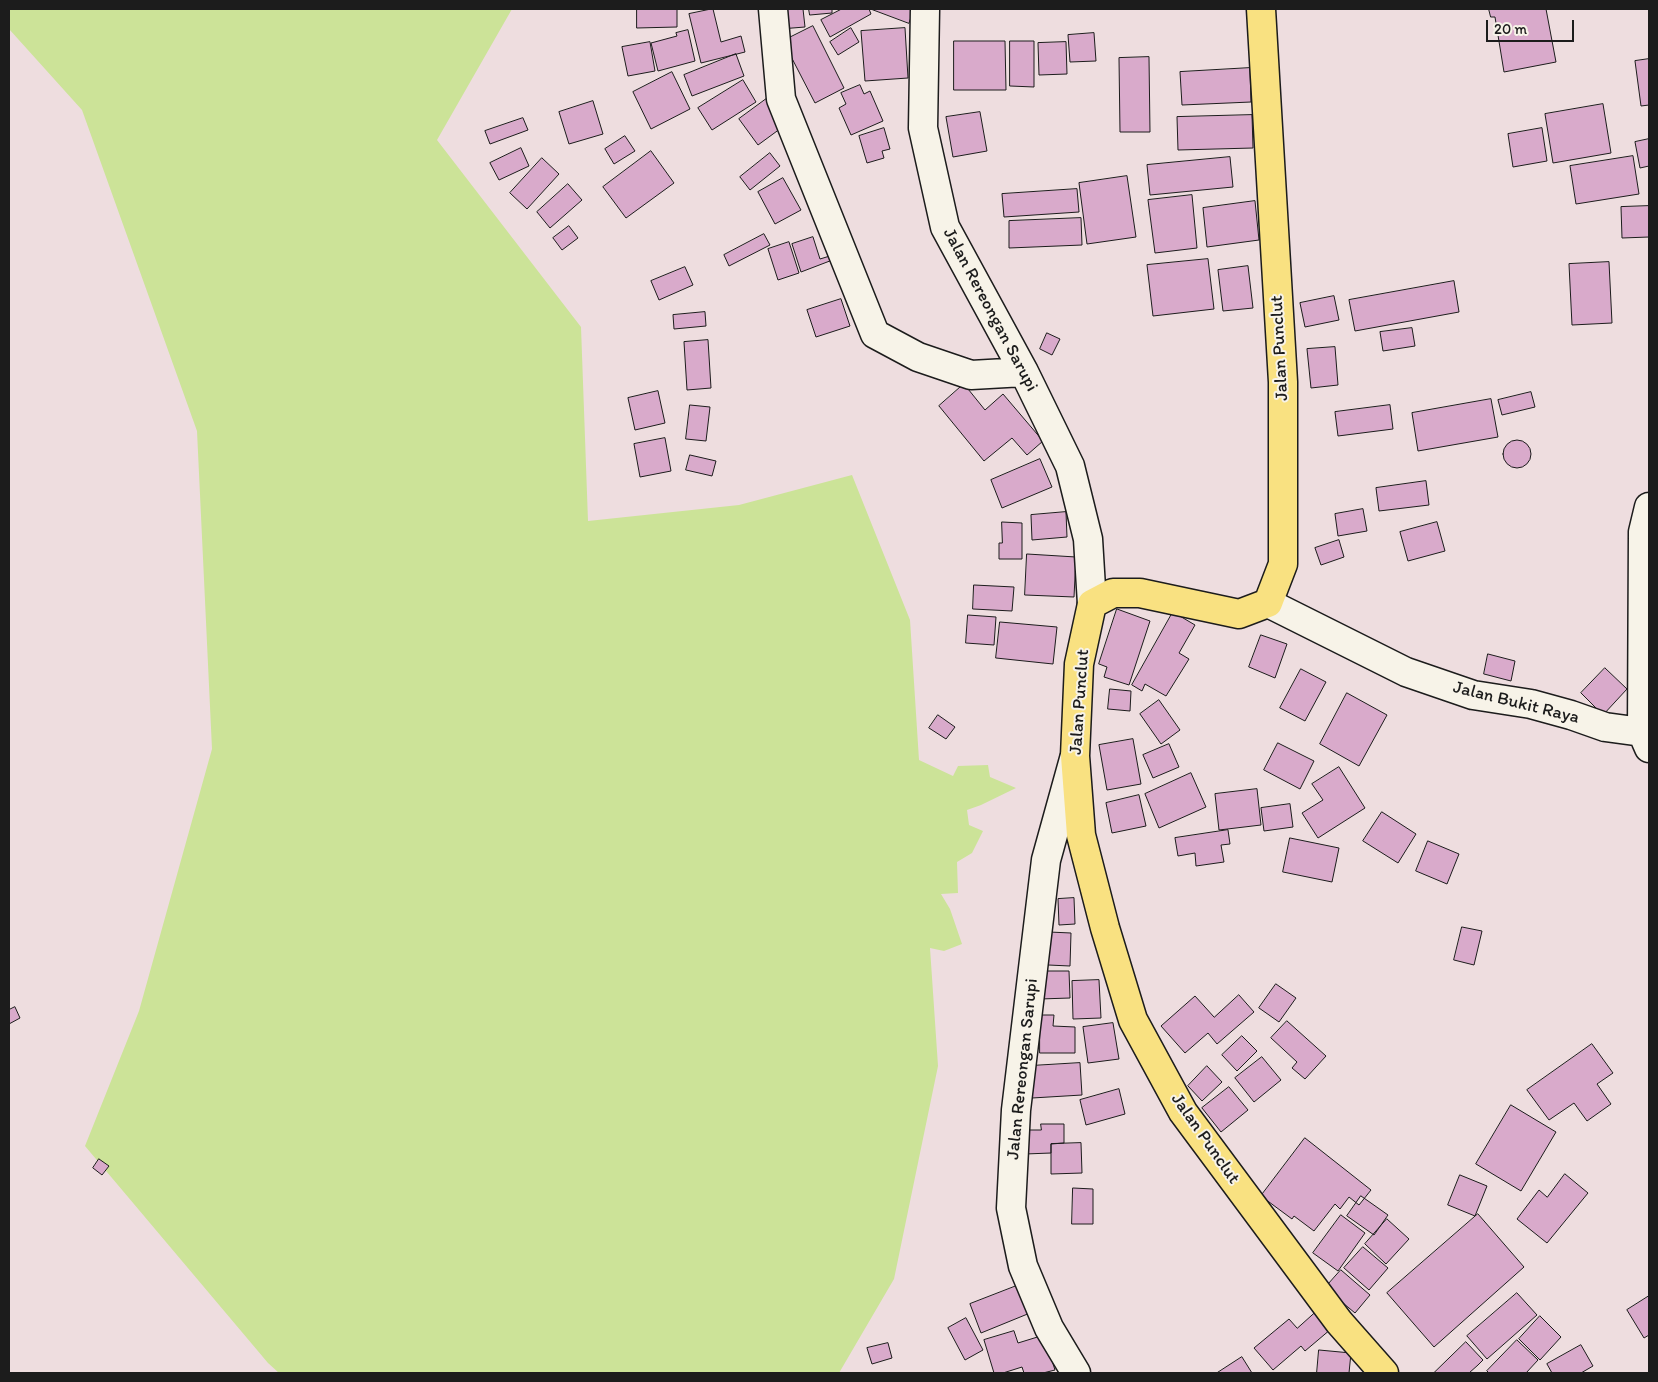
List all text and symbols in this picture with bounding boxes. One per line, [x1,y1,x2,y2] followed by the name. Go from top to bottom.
[1488,10,1576,42] scale bar
[1494,20,1527,38] text: 20 m
[938,225,1042,395] street label: Jalan Rereongan Sarupi
[1266,295,1294,401] street label: Jalan Punclut
[1066,649,1094,755] street label: Jalan Punclut
[1451,677,1581,729] street label: Jalan Bukit Raya
[1003,977,1043,1161] street label: Jalan Rereongan Sarupi
[1166,1090,1244,1188] street label: Jalan Punclut

